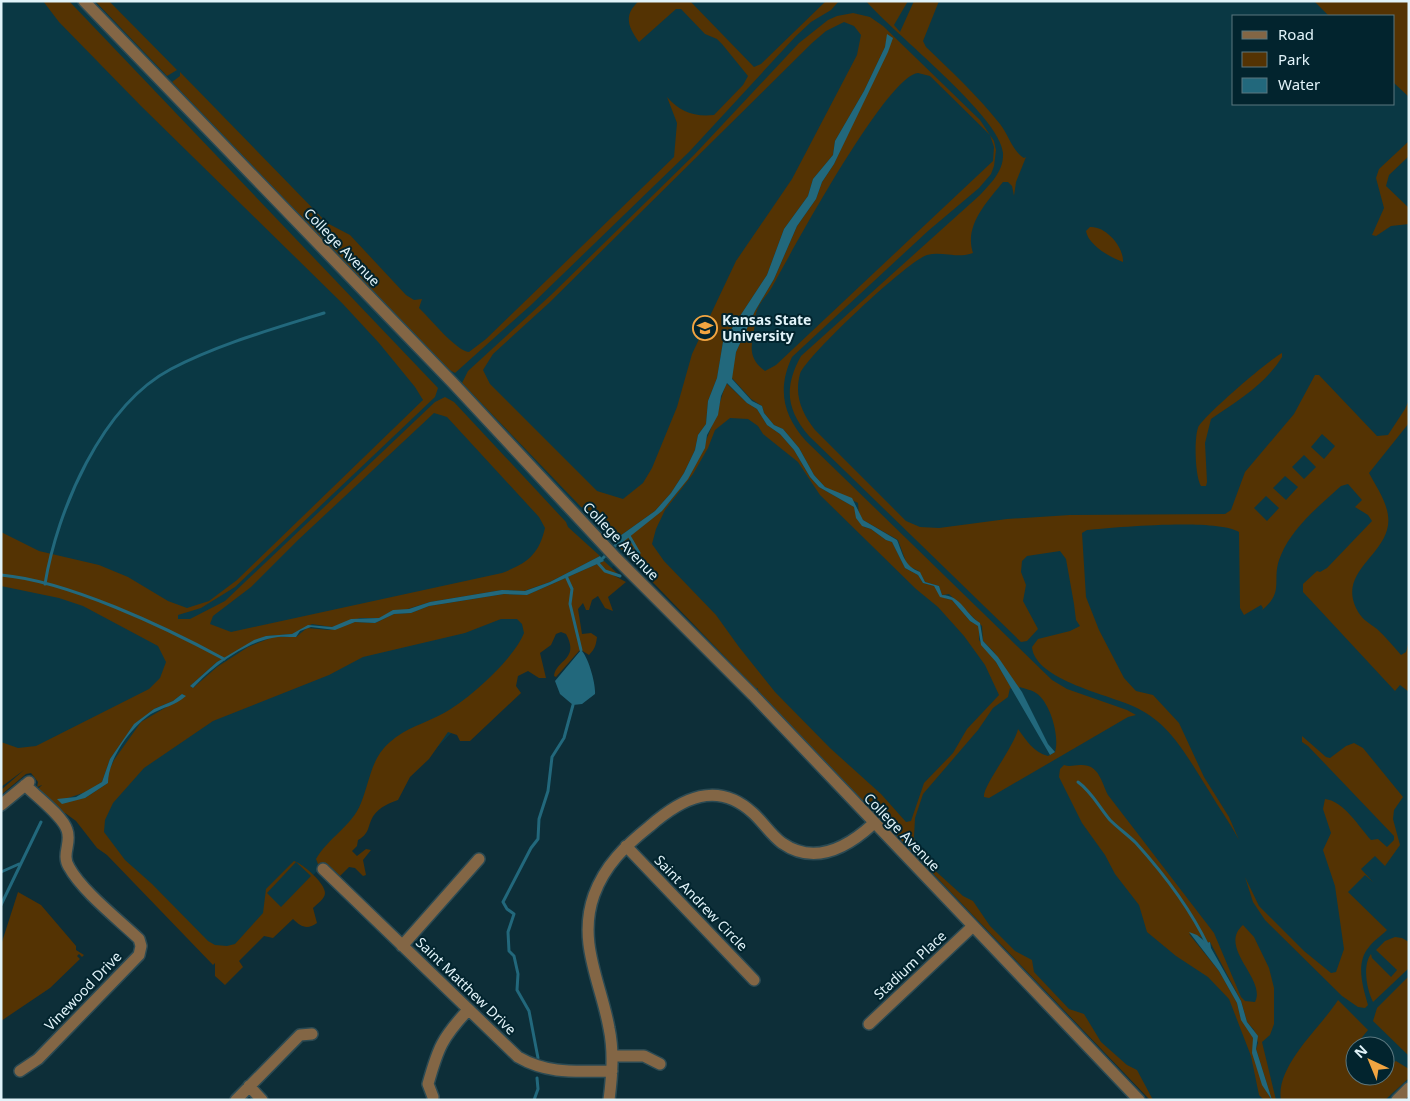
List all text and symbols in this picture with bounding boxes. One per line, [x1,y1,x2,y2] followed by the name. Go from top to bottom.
[1232,15,1395,105] legend
[1278,24,1314,44] text: Road
[1278,49,1310,69] text: Park
[1278,74,1320,94] text: Water
[300,203,385,290] street label: College Avenue
[722,310,811,345] place label: Kansas State University
[692,315,718,341] school or university icon: Kansas State University
[579,497,664,584] street label: College Avenue
[860,788,945,875] street label: College Avenue
[651,850,752,955] street label: Saint Andrew Circle
[869,926,950,1003] street label: Stadium Place
[412,933,521,1039] street label: Saint Matthew Drive
[40,947,125,1034] street label: Vinewood Drive
[1345,1036,1395,1086] north arrow
[1350,1040,1371,1062] text: N

